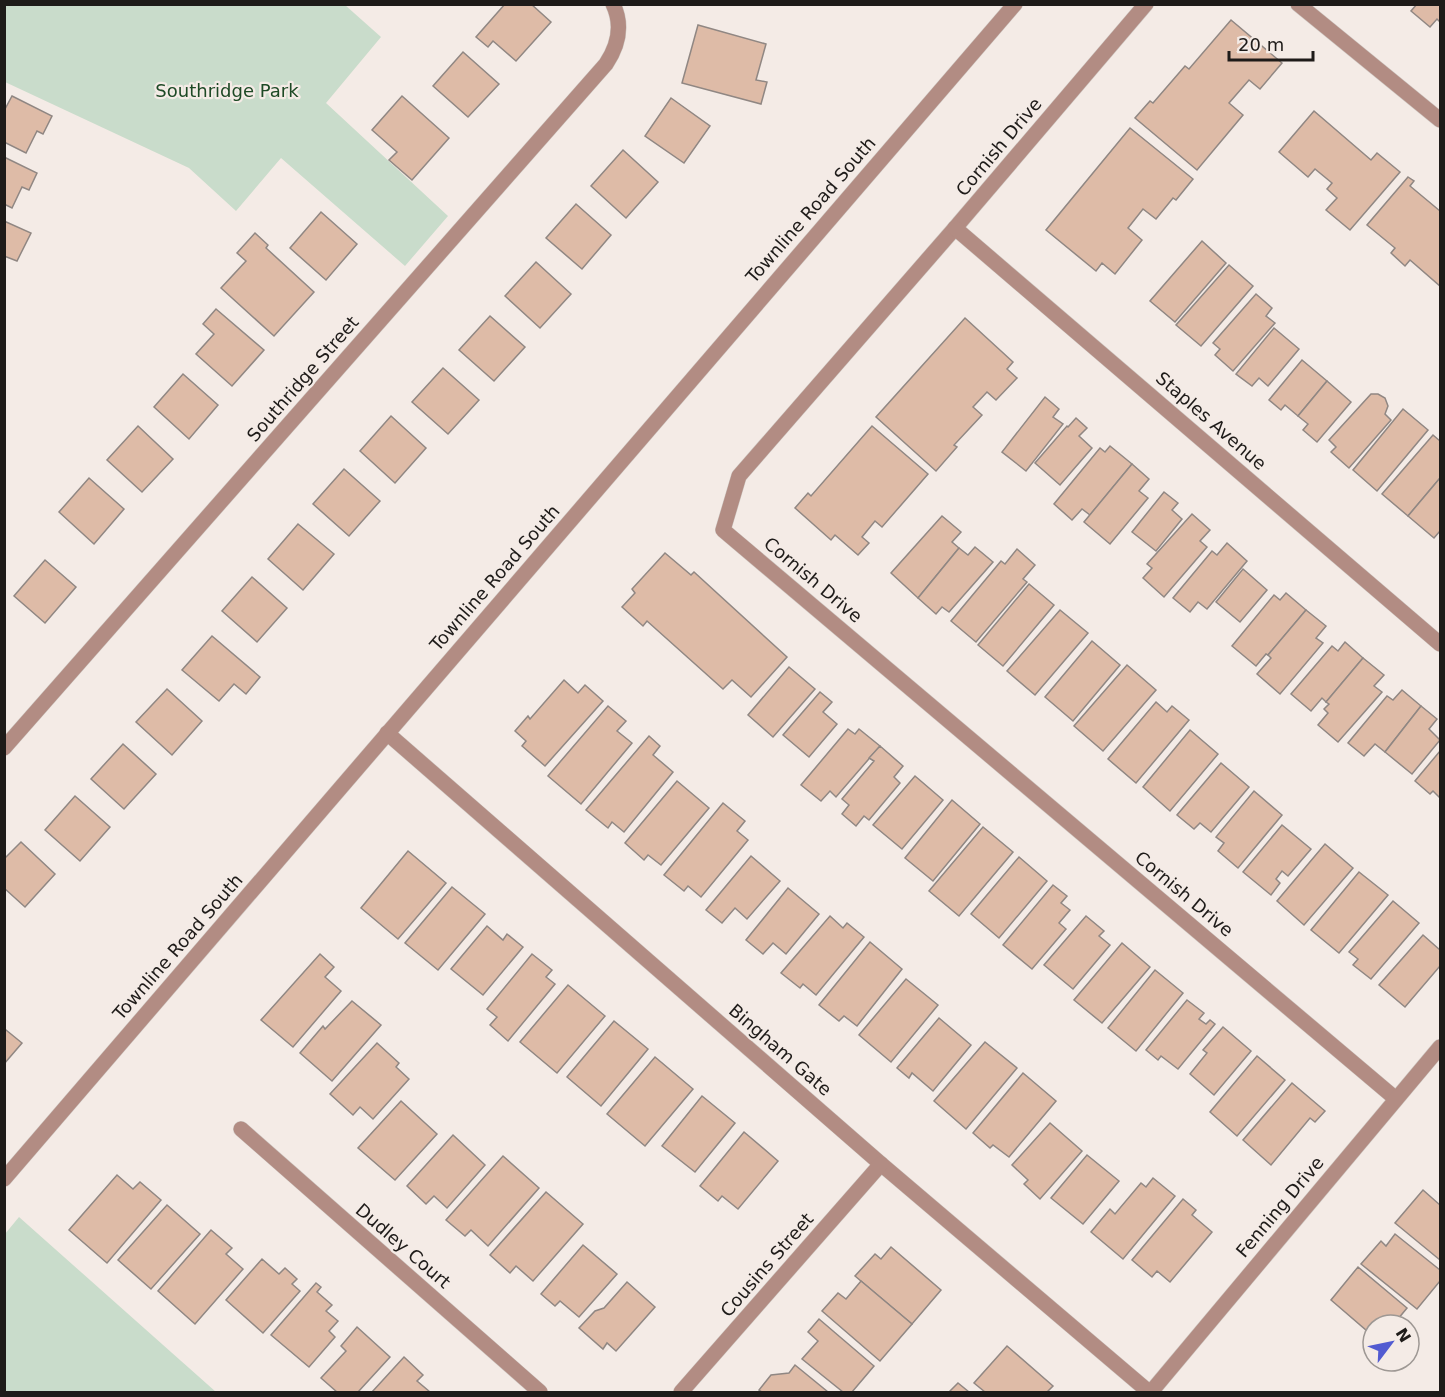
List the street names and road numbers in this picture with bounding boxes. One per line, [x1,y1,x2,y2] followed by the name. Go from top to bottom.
[951,93,1046,200] street label: Cornish Drive
[741,132,880,288] street label: Townline Road South
[243,312,363,446] street label: Southridge Street
[1152,367,1271,474] street label: Staples Avenue
[425,500,564,656] street label: Townline Road South
[760,532,867,627] street label: Cornish Drive
[1131,846,1238,941] street label: Cornish Drive
[108,869,247,1025] street label: Townline Road South
[725,999,836,1100] street label: Bingham Gate
[1231,1152,1328,1261] street label: Fenning Drive
[352,1199,455,1292] street label: Dudley Court
[716,1209,817,1321] street label: Cousins Street

